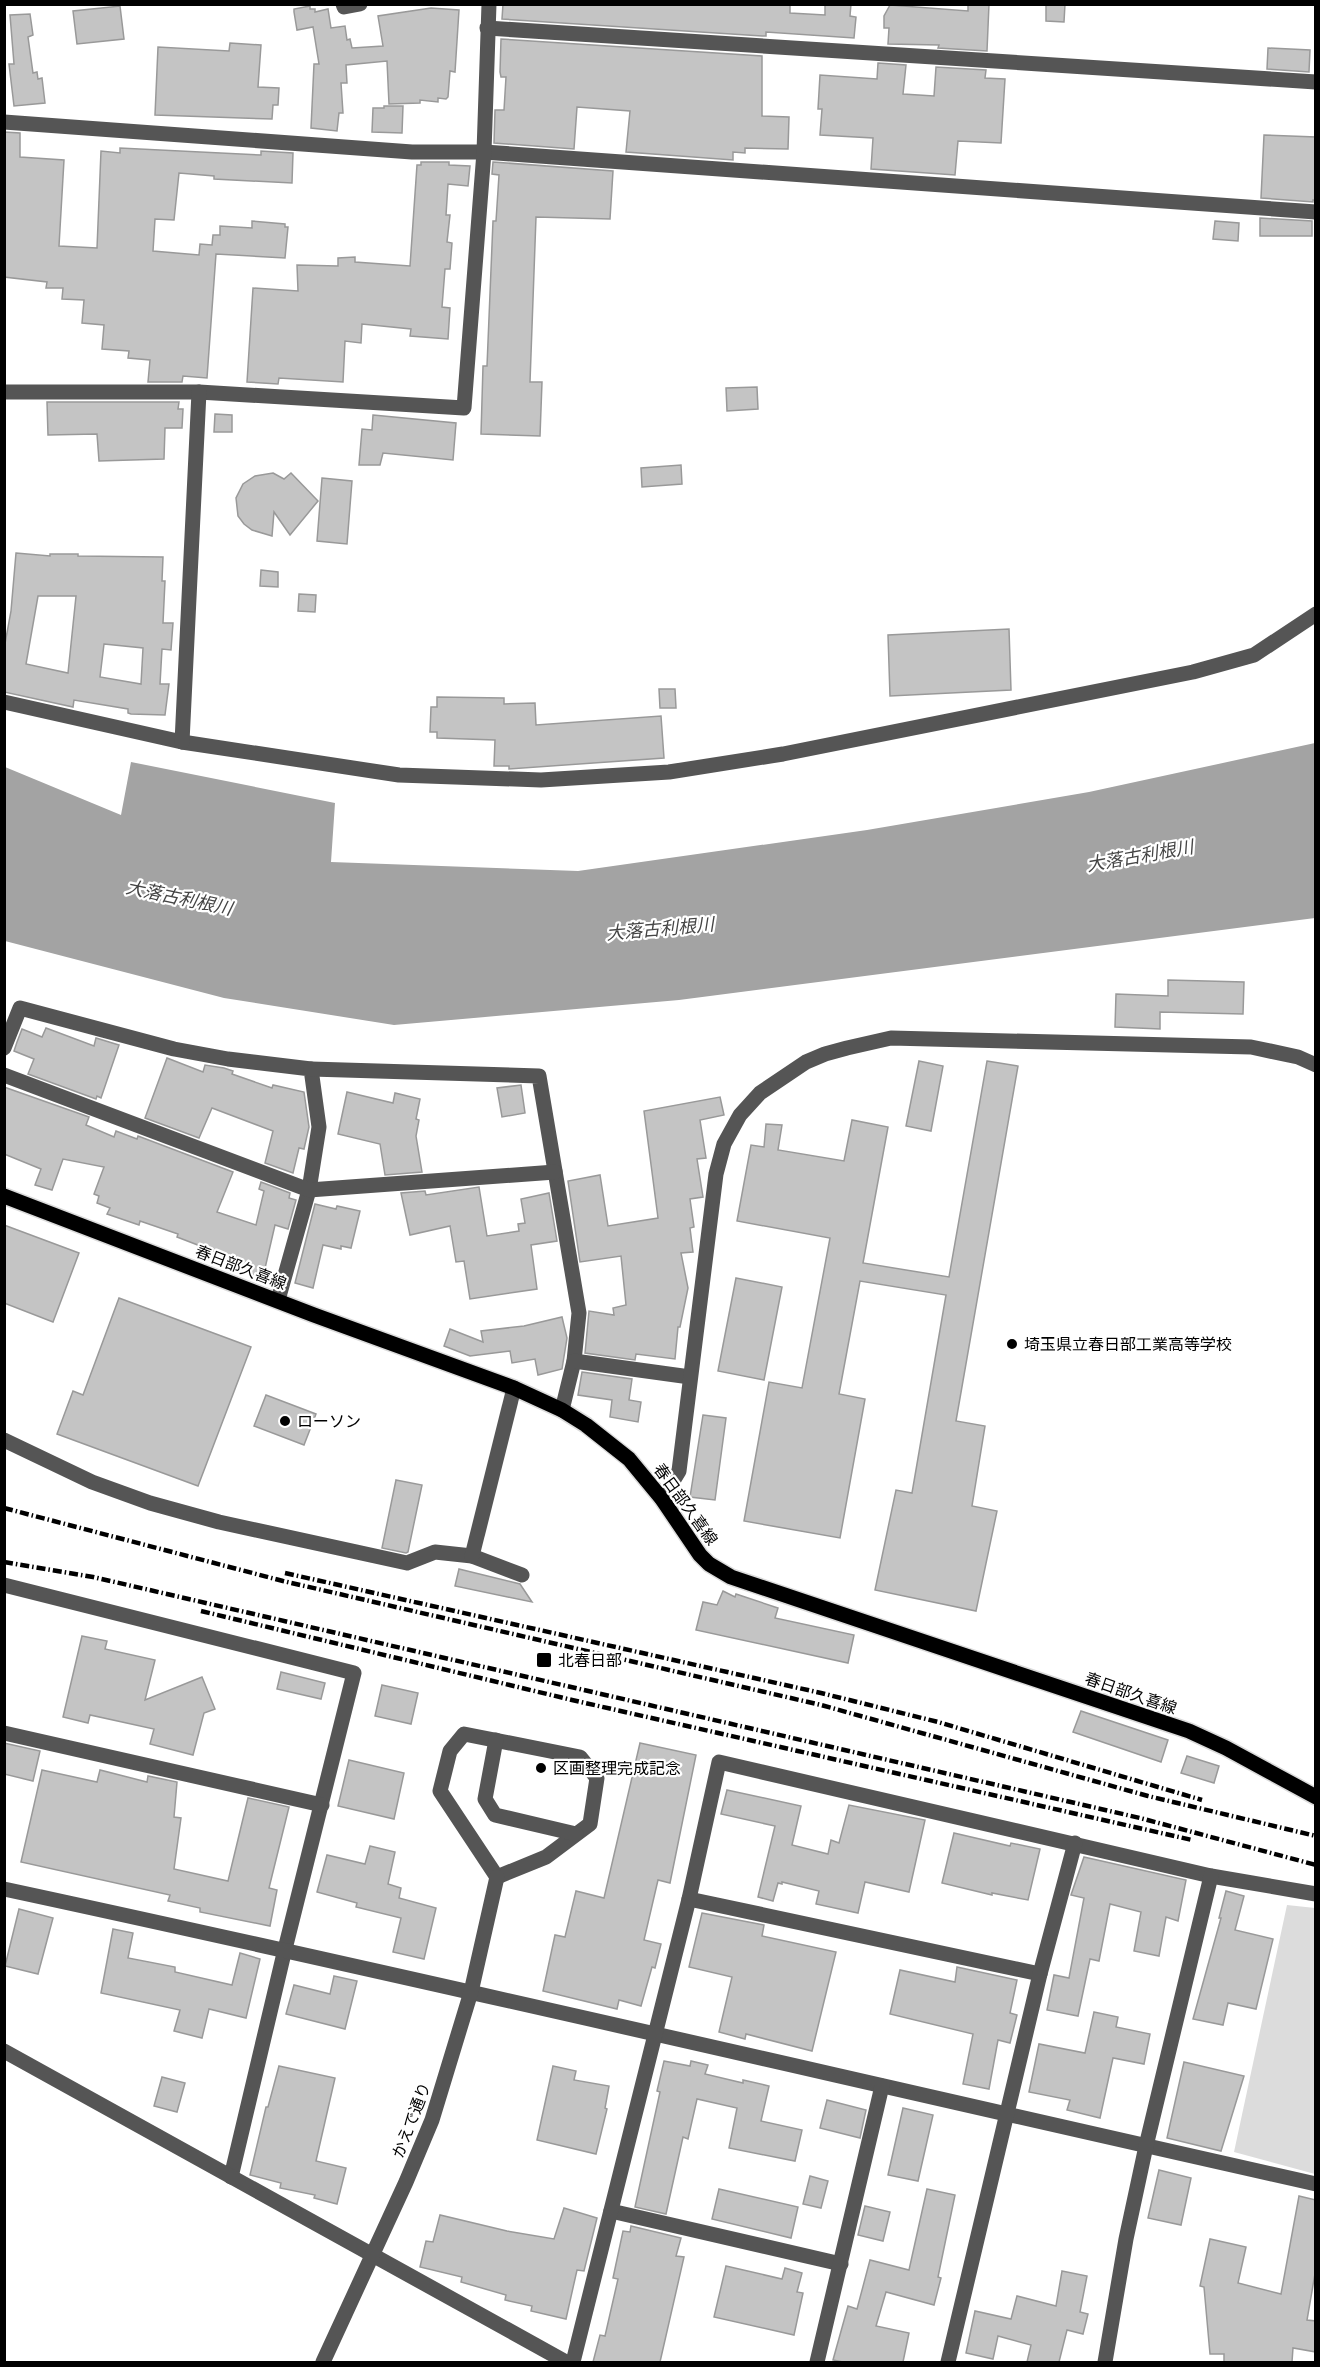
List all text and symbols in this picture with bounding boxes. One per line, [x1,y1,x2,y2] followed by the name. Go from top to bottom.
[1085,835,1197,876] water label: 大落古利根川
[124,876,236,920] water label: 大落古利根川
[605,913,717,945] water label: 大落古利根川
[193,1241,289,1294] street label: 春日部久喜線
[1024,1335,1232,1354] place label: 埼玉県立春日部工業高等学校
[1005,1337,1019,1351] marker: 埼玉県立春日部工業高等学校
[297,1412,361,1431] place label: ローソン
[278,1414,292,1428] marker: ローソン
[650,1460,721,1549] street label: 春日部久喜線
[535,1651,553,1669] marker: 北春日部
[558,1651,622,1670] place label: 北春日部
[1082,1669,1179,1718] street label: 春日部久喜線
[553,1759,681,1778] place label: 区画整理完成記念
[534,1761,548,1775] marker: 区画整理完成記念
[388,2080,435,2161] street label: かえで通り

